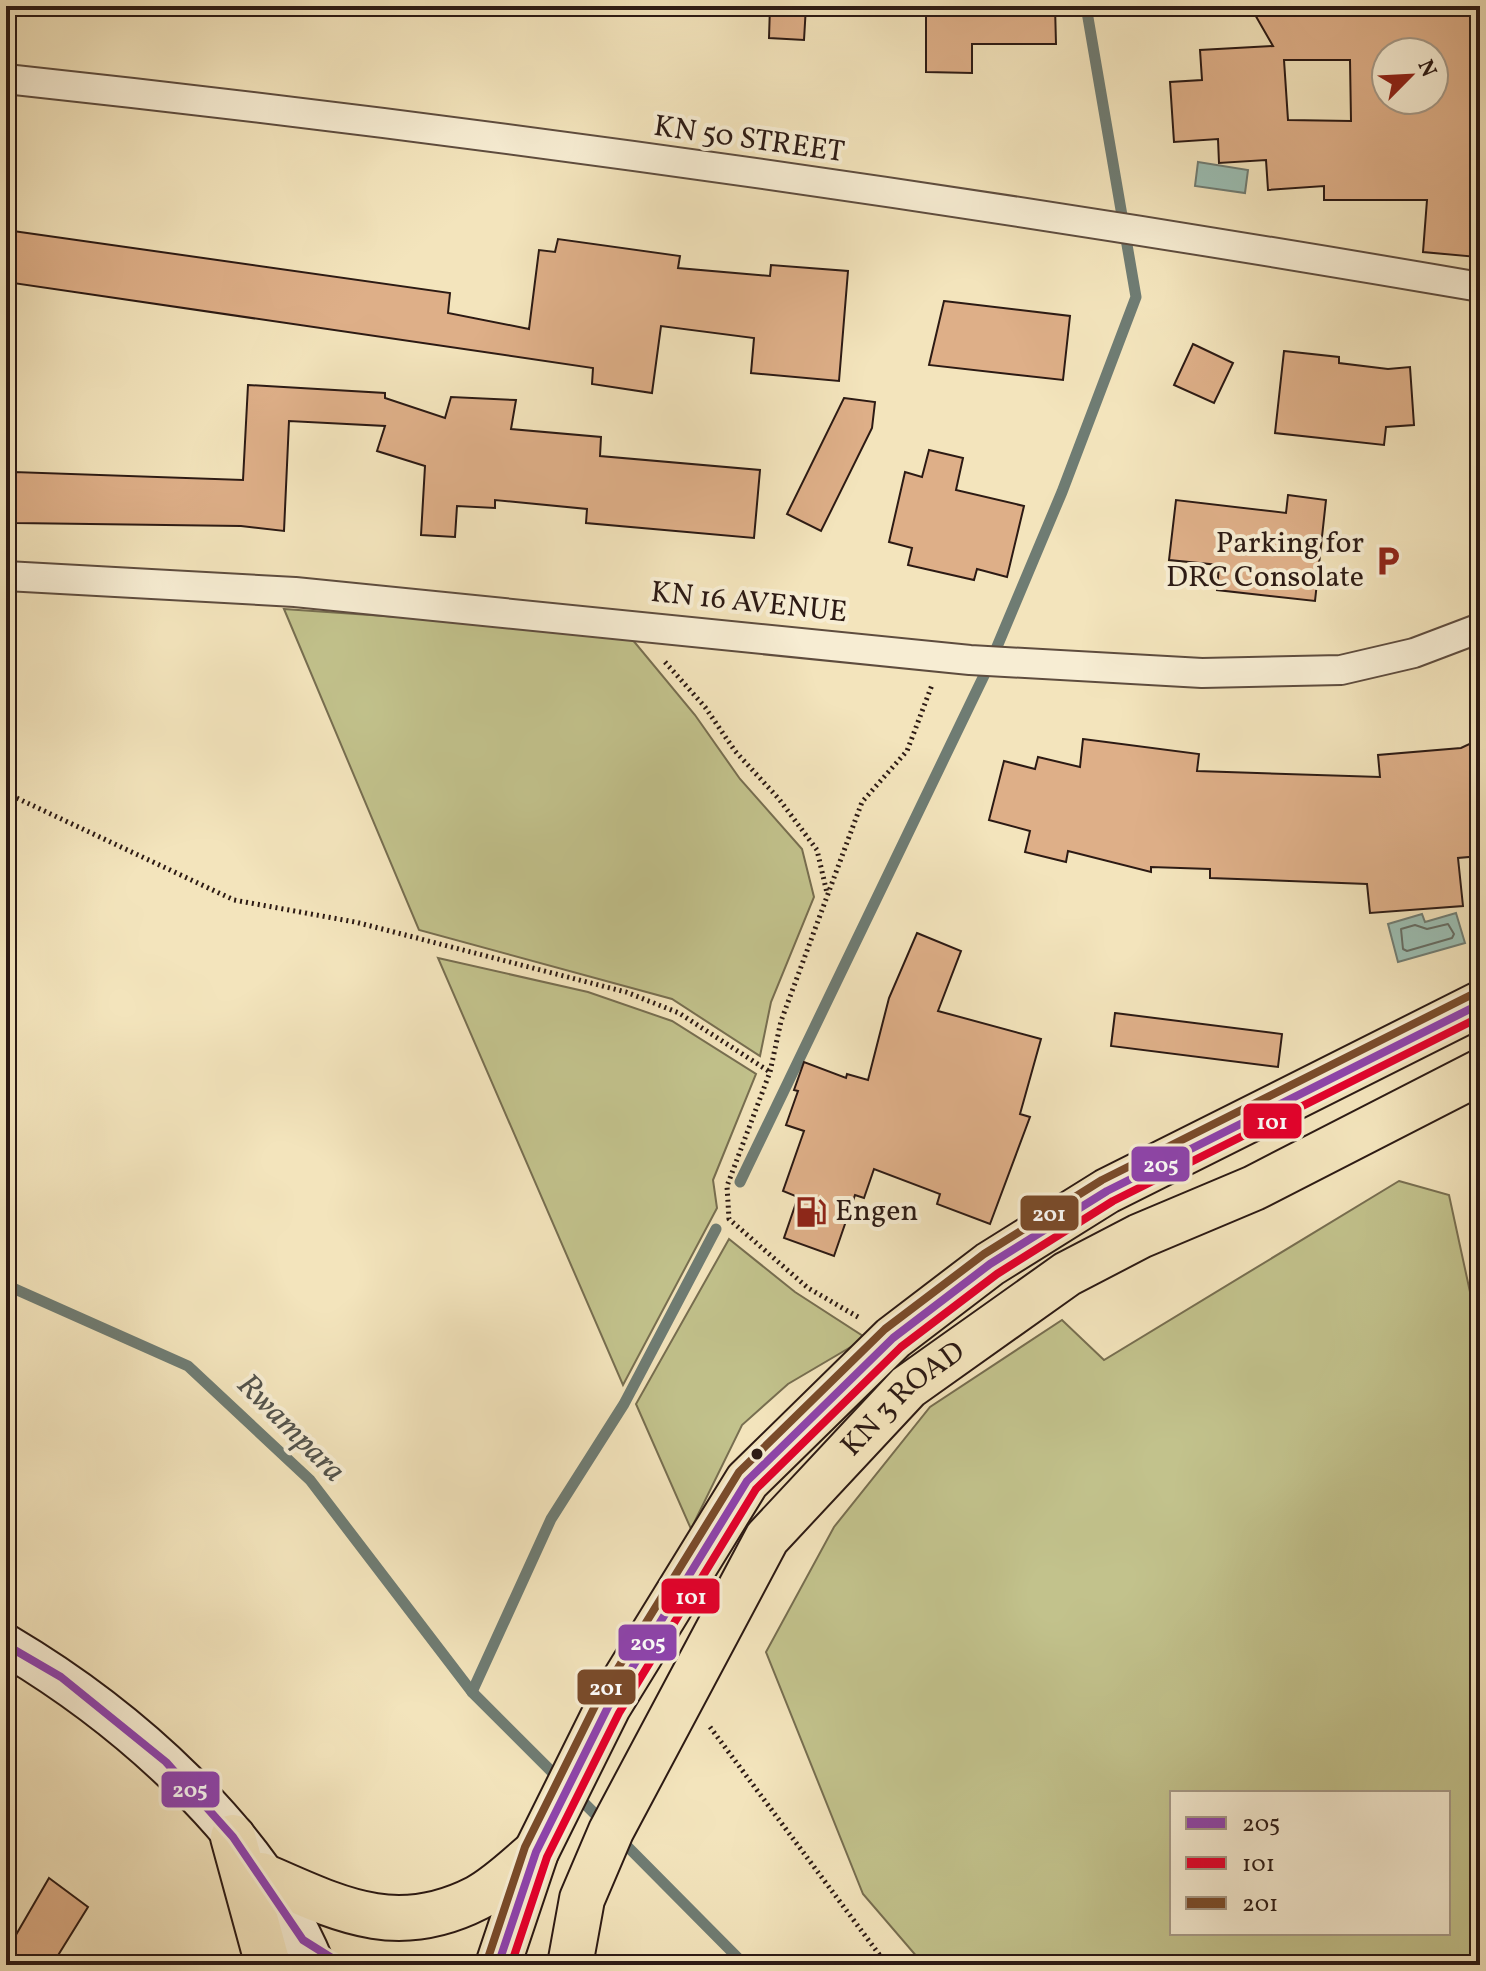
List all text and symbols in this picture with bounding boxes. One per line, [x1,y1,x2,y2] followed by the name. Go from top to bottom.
[1370,36,1450,116] north arrow
[1409,55,1443,83] text: N
[651,106,847,174] street label: KN 50 STREET
[1166,523,1364,599] place label: Parking for DRC Consolate
[1371,544,1405,578] parking icon: Parking for DRC Consolate
[649,572,849,634] street label: KN 16 AVENUE
[1242,1102,1303,1140] line badge: 101
[1256,1108,1288,1139] text: 101
[1130,1145,1191,1183] line badge: 205
[1143,1151,1179,1182] text: 205
[835,1191,918,1233] place label: Engen
[1019,1194,1080,1232] line badge: 201
[794,1195,828,1229] fuel station icon: Engen
[1032,1200,1066,1231] text: 201
[832,1332,974,1466] street label: KN 3 ROAD
[226,1365,354,1493] water label: Rwampara
[749,1446,765,1462] unlabelled marker
[660,1577,721,1615] line badge: 101
[675,1583,707,1614] text: 101
[617,1623,678,1662] line badge: 205
[630,1629,666,1660] text: 205
[576,1668,637,1706] line badge: 201
[589,1674,623,1705] text: 201
[160,1770,221,1809] line badge: 205
[172,1776,208,1807] text: 205
[1170,1791,1450,1935] legend
[1242,1808,1280,1842] text: 205
[1242,1848,1275,1882] text: 101
[1242,1888,1278,1922] text: 201

